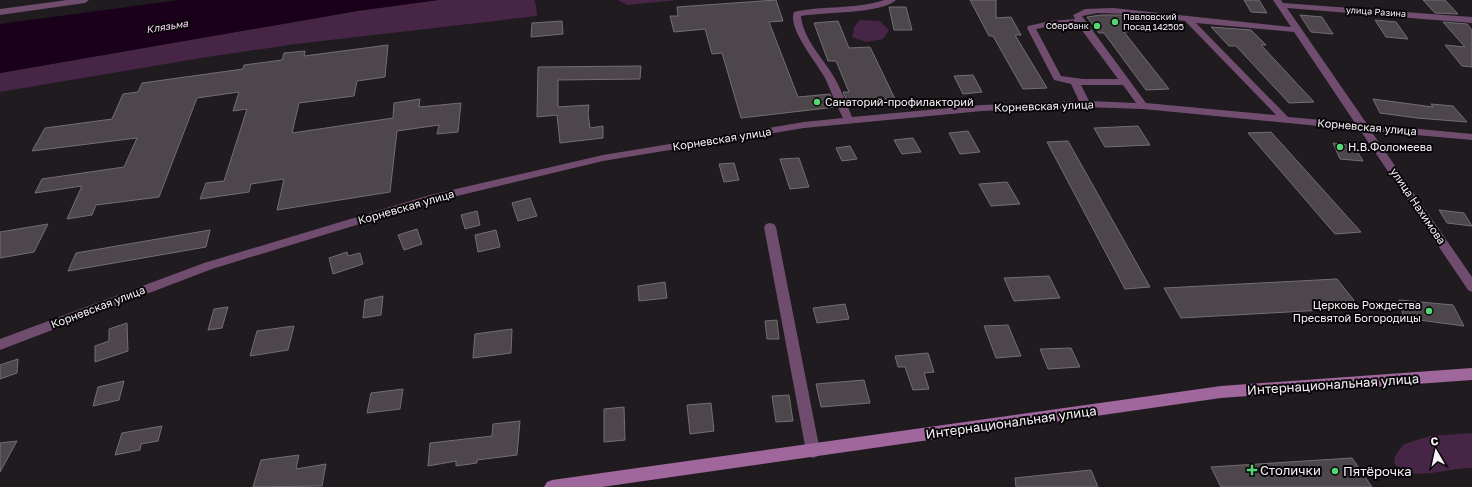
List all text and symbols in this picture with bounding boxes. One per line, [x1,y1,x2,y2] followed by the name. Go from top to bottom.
[1346,4,1407,19] street label: улица Разина
[1123,11,1184,32] place label: Павловский Посад 142505
[145,17,189,35] water label: Клязьма
[1110,17,1120,27] marker: Павловский Посад 142505
[1046,20,1089,31] place label: Сбербанк
[1092,21,1102,31] marker: Сбербанк
[825,95,974,108] place label: Санаторий-профилакторий
[812,97,822,107] marker: Санаторий-профилакторий
[994,97,1094,114] street label: Корневская улица
[1317,116,1417,137] street label: Корневская улица
[672,124,772,153] street label: Корневская улица
[1348,140,1432,153] place label: Н.В.Фоломеева
[1335,142,1345,152] marker: Н.В.Фоломеева
[1388,165,1449,246] street label: улица Нахимова
[356,187,456,227] street label: Корневская улица
[49,283,147,330] street label: Корневская улица
[1293,298,1421,324] place label: Церковь Рождества Пресвятой Богородицы
[1424,306,1434,316] marker: Церковь Рождества Пресвятой Богородицы
[1246,370,1420,398] street label: Интернациональная улица
[925,402,1097,442] street label: Интернациональная улица
[1416,431,1456,471] north arrow
[1429,434,1439,448] text: С
[1260,462,1321,478] place label: Столички
[1343,463,1412,479] place label: Пятёрочка
[1247,465,1257,475] marker: Столички
[1330,466,1340,476] marker: Пятёрочка

